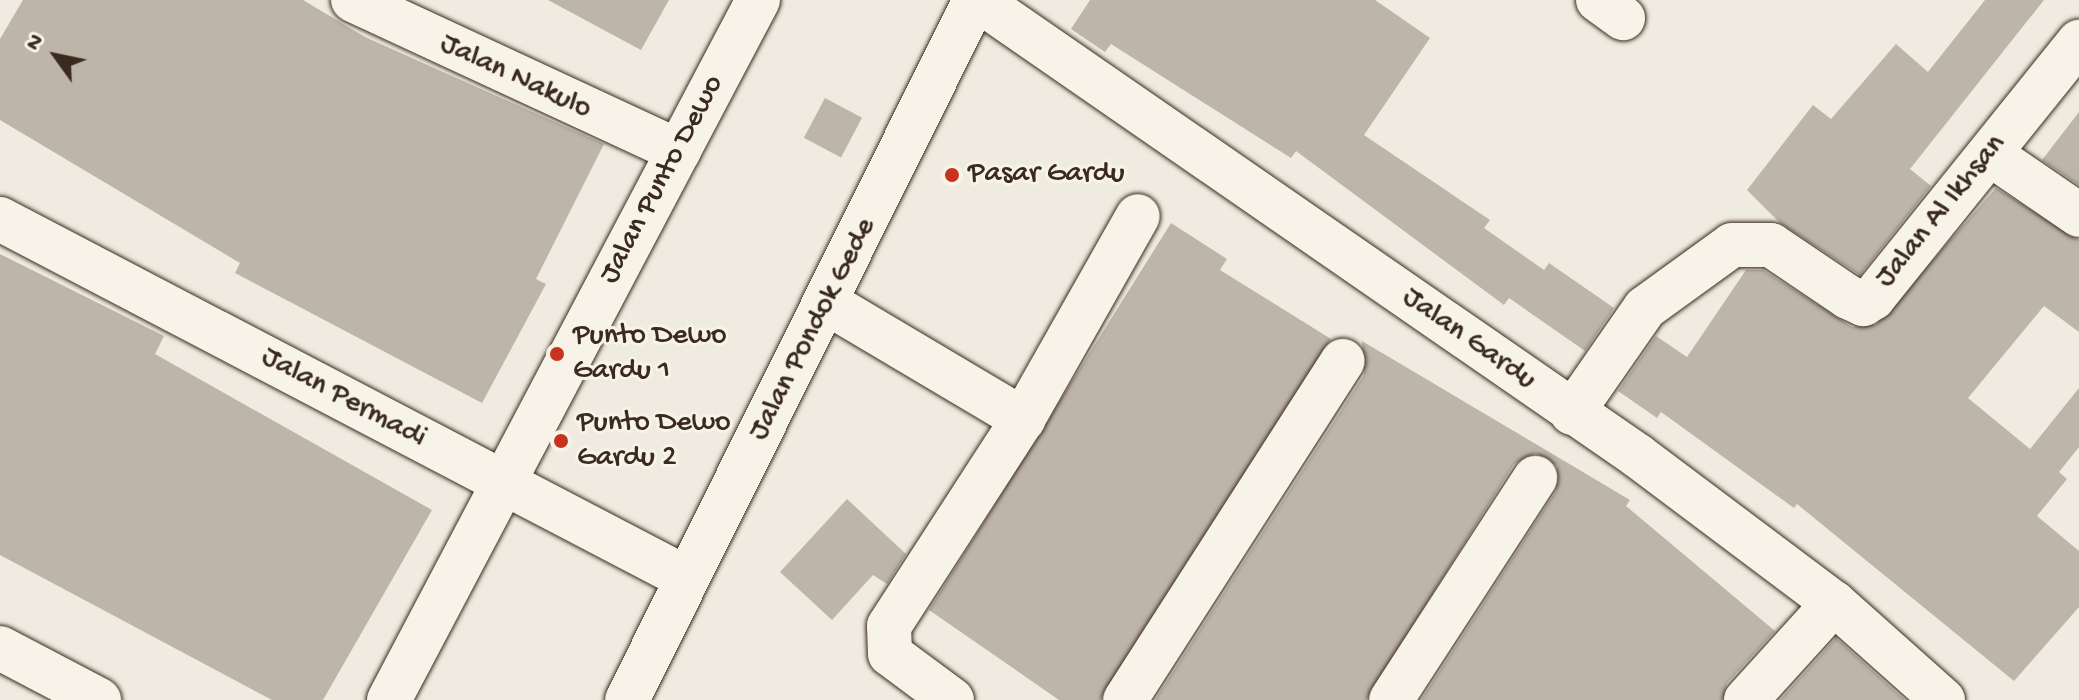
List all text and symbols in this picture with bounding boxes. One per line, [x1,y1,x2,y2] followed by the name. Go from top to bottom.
[16,16,96,96] north arrow
[434,27,596,129] street label: Jalan Nakulo
[21,30,51,56] text: N
[593,70,733,290] street label: Jalan Punto Dewo
[1869,128,2015,296] street label: Jalan Al Ikhsan
[968,157,1124,193] place label: Pasar Gardu
[943,166,961,184] marker: Pasar Gardu
[742,213,886,447] street label: Jalan Pondok Gede
[1394,281,1542,399] street label: Jalan Gardu
[573,319,727,390] place label: Punto Dewo Gardu 1
[254,340,432,458] street label: Jalan Permadi
[548,345,566,363] marker: Punto Dewo Gardu 1
[577,406,731,476] place label: Punto Dewo Gardu 2
[552,432,570,450] marker: Punto Dewo Gardu 2

